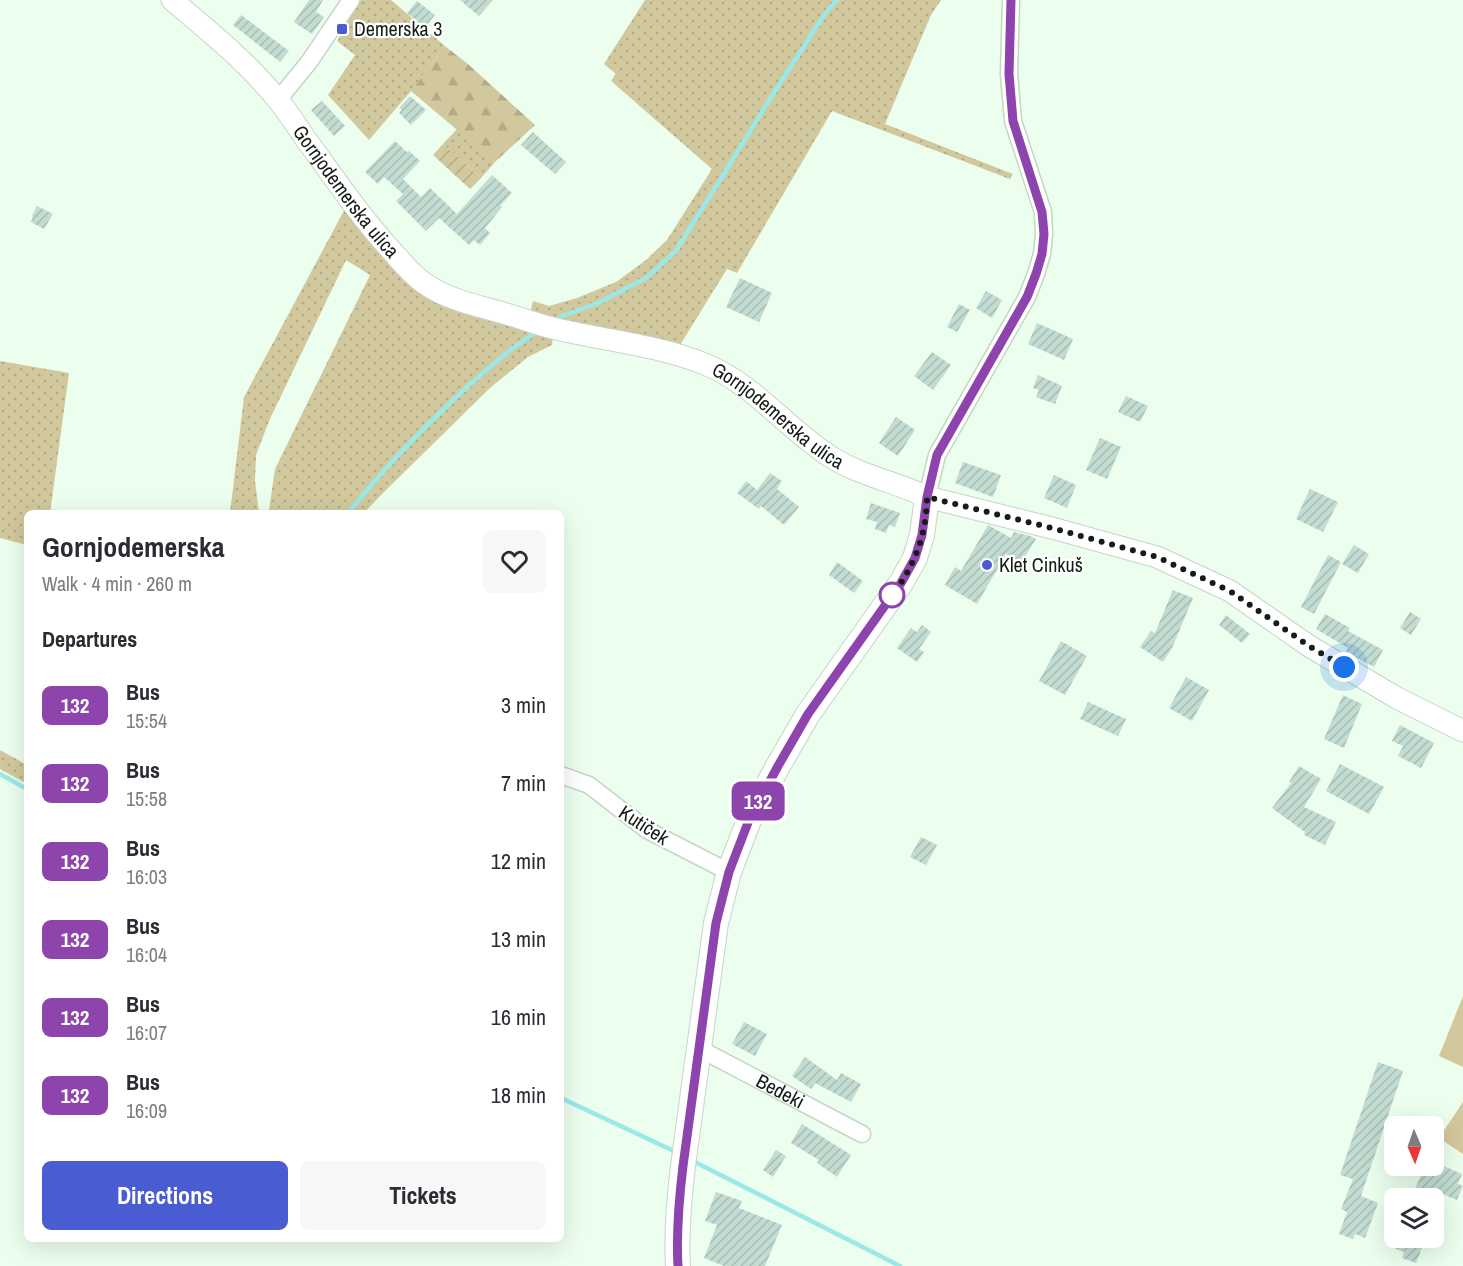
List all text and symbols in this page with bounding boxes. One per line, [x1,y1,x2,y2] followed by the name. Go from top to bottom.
[354,15,442,42] place label: Demerska 3
[335,22,349,36] marker: Demerska 3
[287,120,406,263] street label: Gornjodemerska ulica
[708,355,849,475] street label: Gornjodemerska ulica
[42,528,224,566] text: Gornjodemerska
[483,530,546,593] button: heart
[999,551,1083,578] place label: Klet Cinkuš
[980,558,994,572] marker: Klet Cinkuš
[42,570,192,597] text: Walk · 4 min · 260 m
[879,582,905,608] unlabelled marker
[42,624,137,654] text: Departures
[1329,652,1359,682] your location
[126,677,160,707] text: Bus
[501,690,546,720] text: 3 min
[61,691,89,720] text: 132
[126,707,167,734] text: 15:54
[126,755,160,785] text: Bus
[501,768,546,798] text: 7 min
[61,769,89,798] text: 132
[724,782,792,820] line badge: 132
[126,785,167,812] text: 15:58
[744,787,772,816] text: 132
[614,798,675,851] street label: Kutiček
[126,833,160,863] text: Bus
[491,846,546,876] text: 12 min
[61,847,89,876] text: 132
[126,863,167,890] text: 16:03
[126,911,160,941] text: Bus
[491,924,546,954] text: 13 min
[61,925,89,954] text: 132
[126,941,167,968] text: 16:04
[126,989,160,1019] text: Bus
[491,1002,546,1032] text: 16 min
[61,1003,89,1032] text: 132
[126,1019,167,1046] text: 16:07
[126,1067,160,1097] text: Bus
[752,1067,809,1115] street label: Bedeki
[491,1080,546,1110] text: 18 min
[61,1081,89,1110] text: 132
[126,1097,167,1124] text: 16:09
[1384,1116,1444,1176] north arrow
[1384,1116,1444,1248] map controls
[42,1161,288,1230] button: Directions
[300,1161,546,1230] button: Tickets
[1384,1188,1444,1248] button: layers

